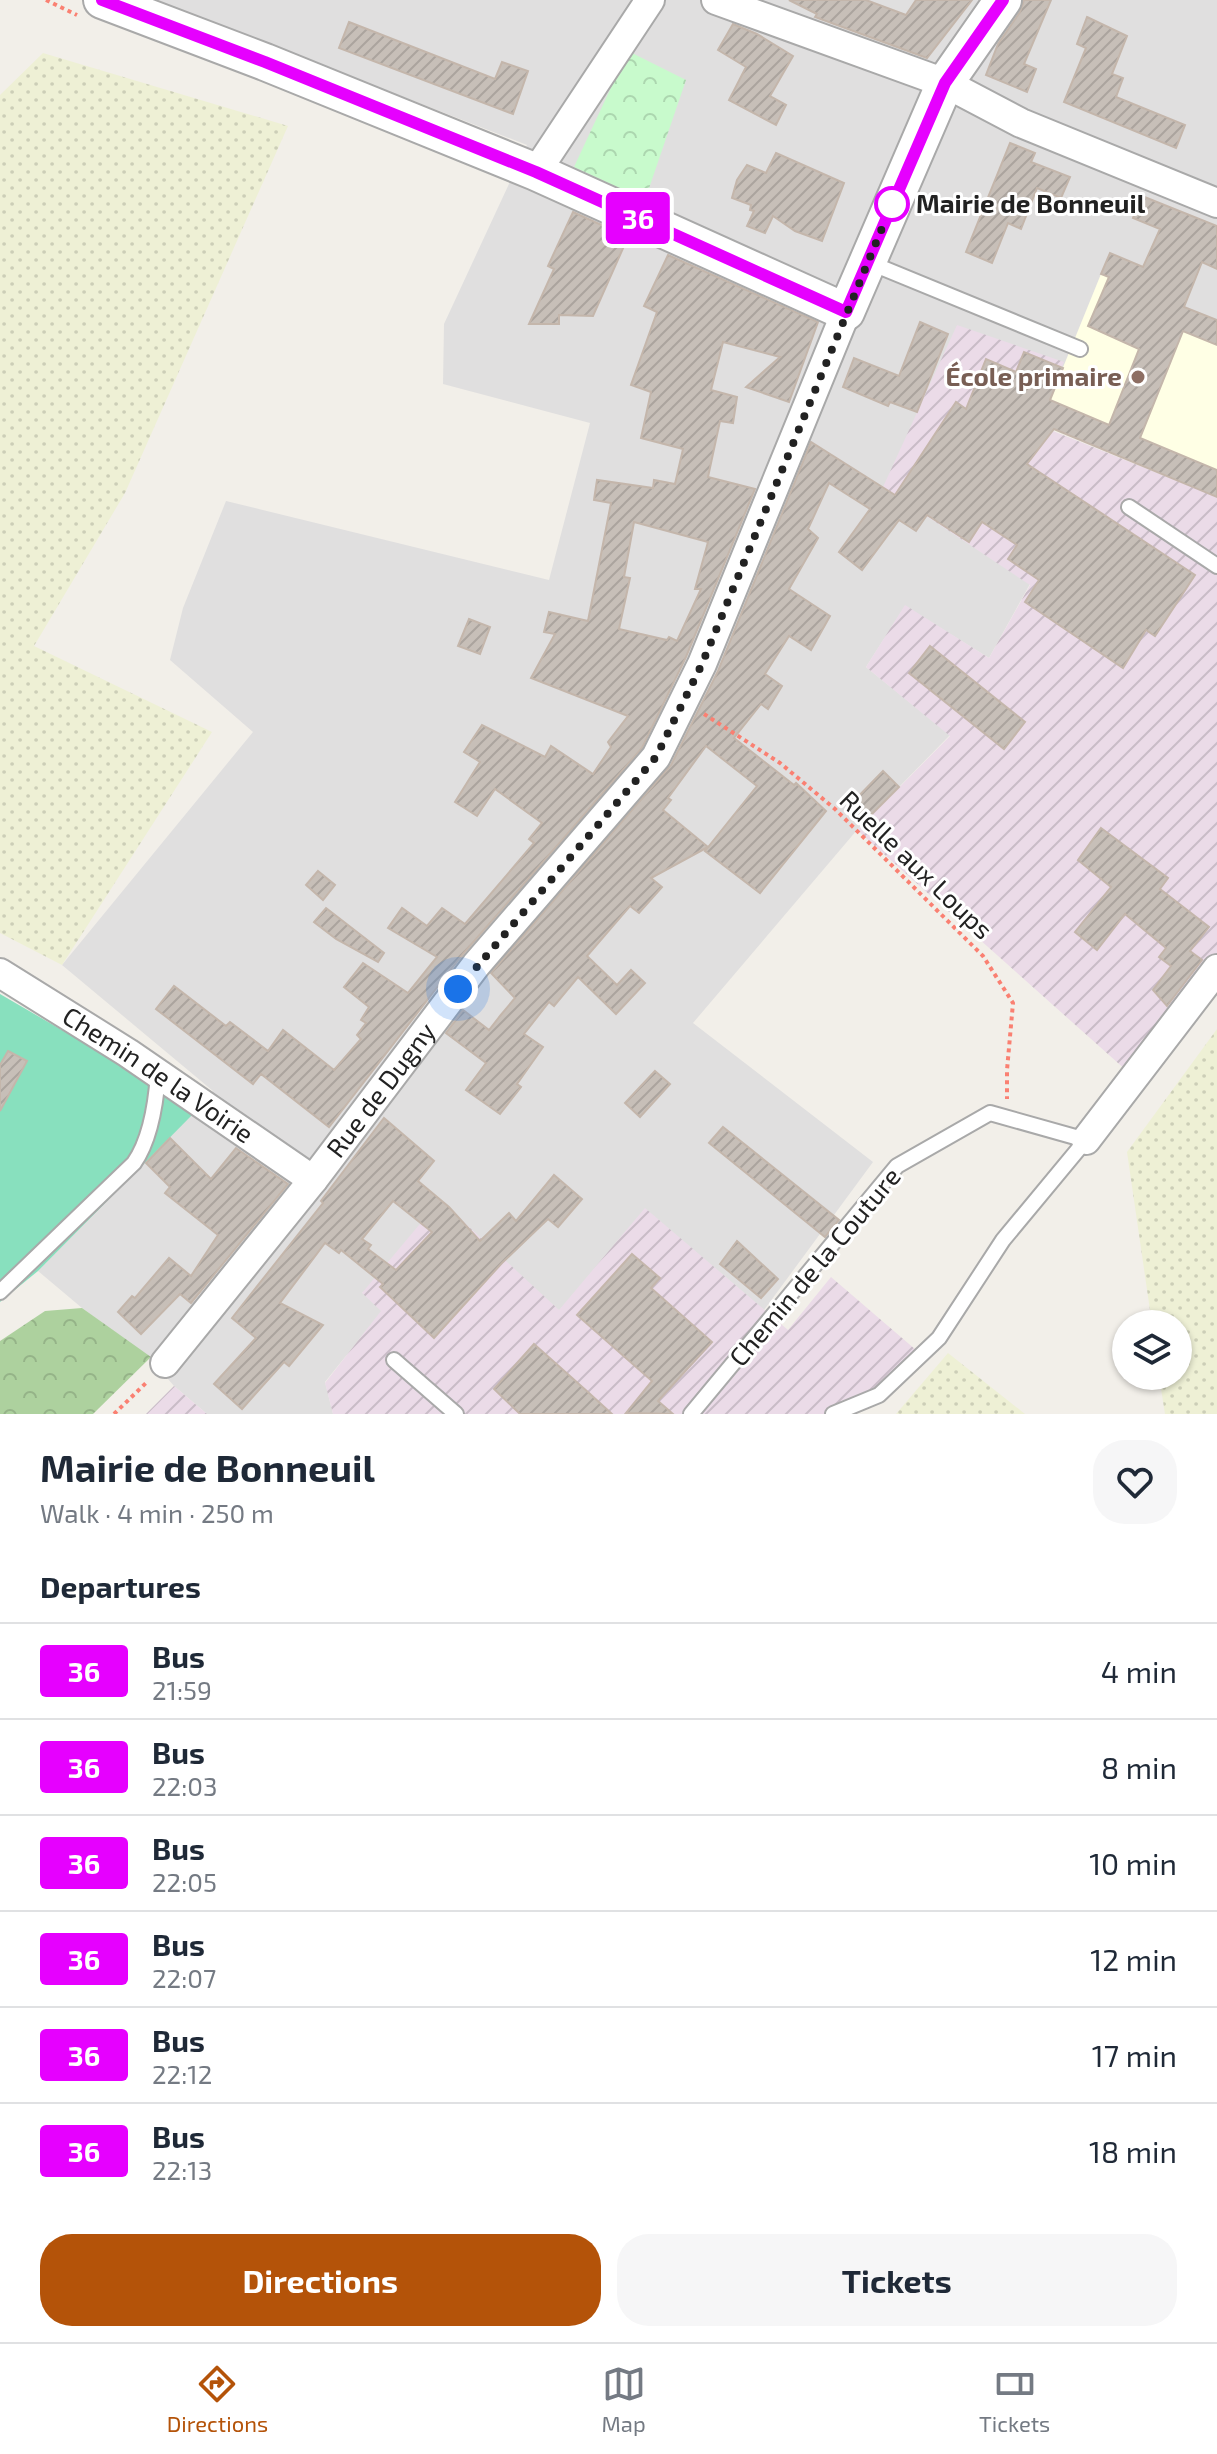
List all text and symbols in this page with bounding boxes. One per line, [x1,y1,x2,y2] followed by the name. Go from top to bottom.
[875,187,909,221] marker: Mairie de Bonneuil
[916,187,1146,218] place label: Mairie de Bonneuil
[602,192,674,244] line badge: 36
[622,201,654,235] text: 36
[945,360,1122,391] place label: École primaire
[1129,368,1147,386] marker: École primaire
[834,783,1000,944] street label: Ruelle aux Loups
[438,969,478,1009] your location
[57,999,260,1149] street label: Chemin de la Voirie
[319,1016,441,1163] street label: Rue de Dugny
[722,1160,906,1372] street label: Chemin de la Couture
[1112,1310,1192,1390] map controls
[1112,1310,1192,1390] button: layers
[1093,1440,1177,1524] button: heart
[40,1444,375,1490] text: Mairie de Bonneuil
[40,1497,274,1528] text: Walk · 4 min · 250 m
[40,1568,201,1604] text: Departures
[152,1638,205,1674] text: Bus
[1101,1653,1177,1689] text: 4 min
[68,1654,100,1688] text: 36
[152,1674,212,1705] text: 21:59
[152,1734,205,1770] text: Bus
[1101,1749,1177,1785] text: 8 min
[68,1750,100,1784] text: 36
[152,1770,218,1801] text: 22:03
[152,1830,205,1866] text: Bus
[1089,1845,1177,1881] text: 10 min
[68,1846,100,1880] text: 36
[152,1866,217,1897] text: 22:05
[152,1926,205,1962] text: Bus
[1090,1941,1177,1977] text: 12 min
[68,1942,100,1976] text: 36
[152,1962,216,1993] text: 22:07
[152,2022,205,2058] text: Bus
[1092,2037,1177,2073] text: 17 min
[68,2038,100,2072] text: 36
[152,2058,212,2089] text: 22:12
[152,2118,205,2154] text: Bus
[1089,2133,1177,2169] text: 18 min
[68,2134,100,2168] text: 36
[152,2154,212,2185] text: 22:13
[40,2234,601,2326] button: Directions
[617,2234,1177,2326] button: Tickets
[167,2362,268,2436] tab: Directions
[602,2362,646,2436] tab: Map
[979,2362,1050,2436] tab: Tickets

